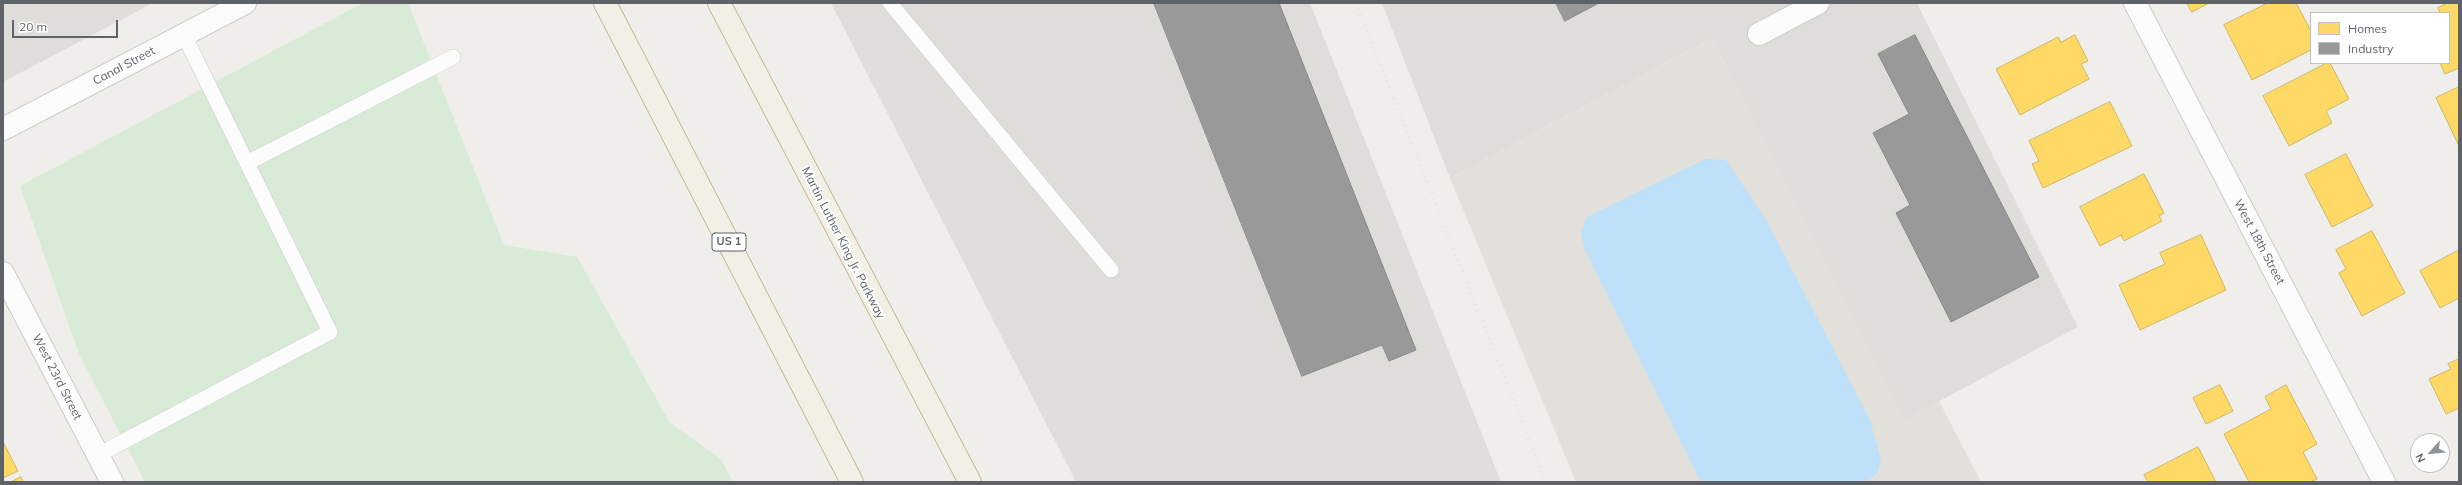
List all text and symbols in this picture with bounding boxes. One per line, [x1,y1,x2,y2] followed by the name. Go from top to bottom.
[14,12,120,38] scale bar
[2310,12,2450,64] legend
[19,19,47,34] text: 20 m
[2348,21,2387,36] text: Homes
[2348,41,2393,56] text: Industry
[90,44,158,88] street label: Canal Street
[798,165,888,321] street label: Martin Luther King Jr. Parkway
[2230,197,2288,287] street label: West 18th Street
[712,233,746,251] road number: US 1
[29,332,85,422] street label: West 23rd Street
[2410,433,2450,473] north arrow
[2412,451,2428,465] text: N

